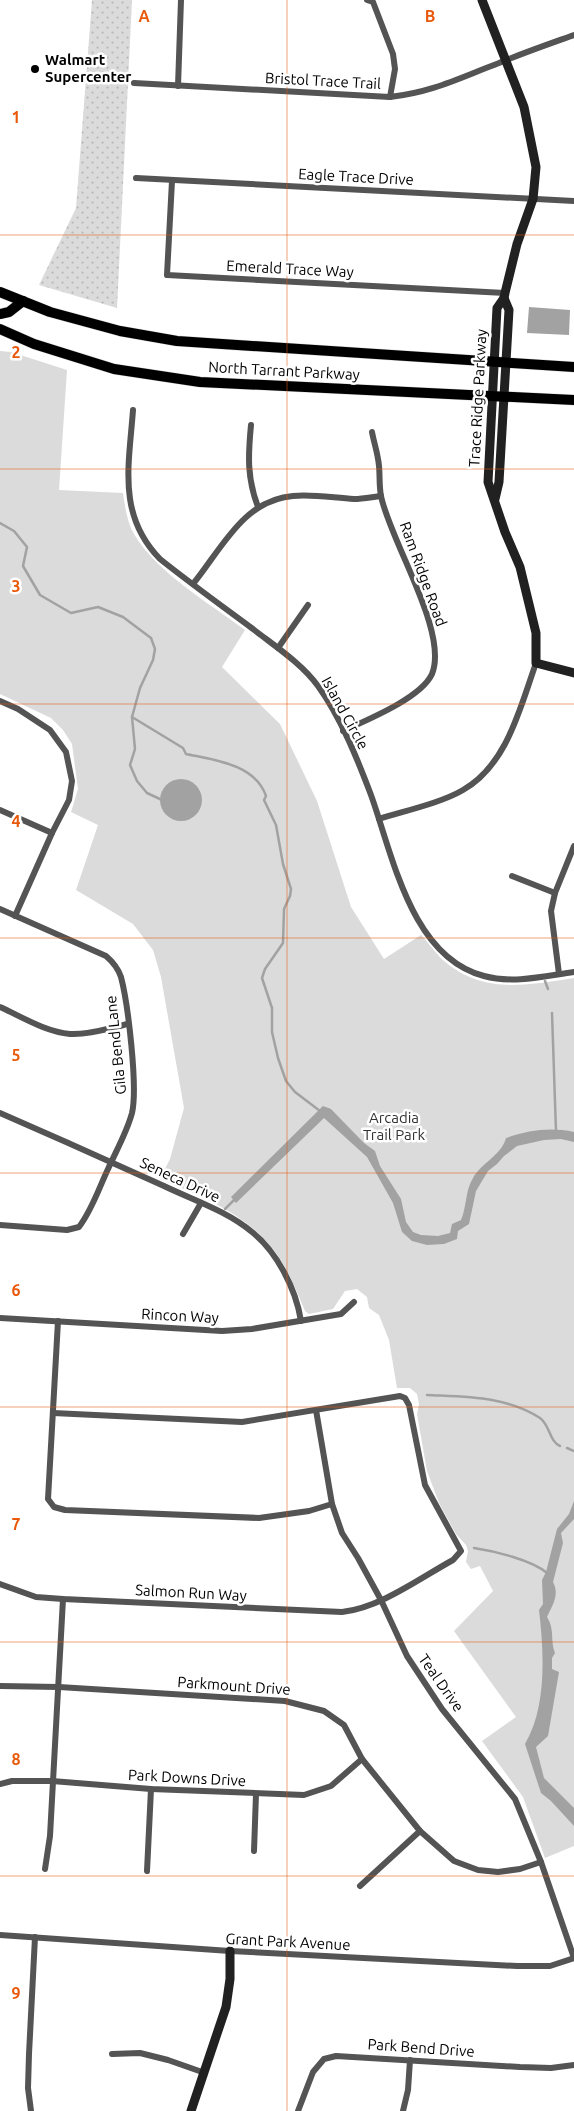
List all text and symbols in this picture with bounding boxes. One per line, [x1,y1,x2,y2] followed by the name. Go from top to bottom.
[138,7,150,25] text: A
[425,7,435,25] text: B
[45,51,132,85] place label: Walmart Supercenter
[29,63,41,75] marker: Walmart Supercenter
[265,69,381,92] street label: Bristol Trace Trail
[11,108,21,126] text: 1
[298,165,414,188] street label: Eagle Trace Drive
[226,257,354,280] street label: Emerald Trace Way
[465,328,490,468] street label: Trace Ridge Parkway
[11,343,21,361] text: 2
[208,358,360,383] street label: North Tarrant Parkway
[397,519,450,628] street label: Ram Ridge Road
[11,577,21,595] text: 3
[318,673,372,752] street label: Island Circle
[11,812,21,830] text: 4
[102,995,129,1095] street label: Gila Bend Lane
[11,1046,21,1064] text: 5
[363,1109,425,1143] park label: Arcadia Trail Park
[137,1154,223,1206] street label: Seneca Drive
[11,1281,21,1299] text: 6
[141,1305,219,1326] street label: Rincon Way
[11,1515,21,1533] text: 7
[135,1581,247,1604] street label: Salmon Run Way
[415,1651,467,1715] street label: Teal Drive
[177,1673,291,1698] street label: Parkmount Drive
[11,1750,21,1768] text: 8
[128,1766,246,1789] street label: Park Downs Drive
[225,1930,351,1953] street label: Grant Park Avenue
[11,1984,21,2002] text: 9
[367,2035,475,2060] street label: Park Bend Drive

